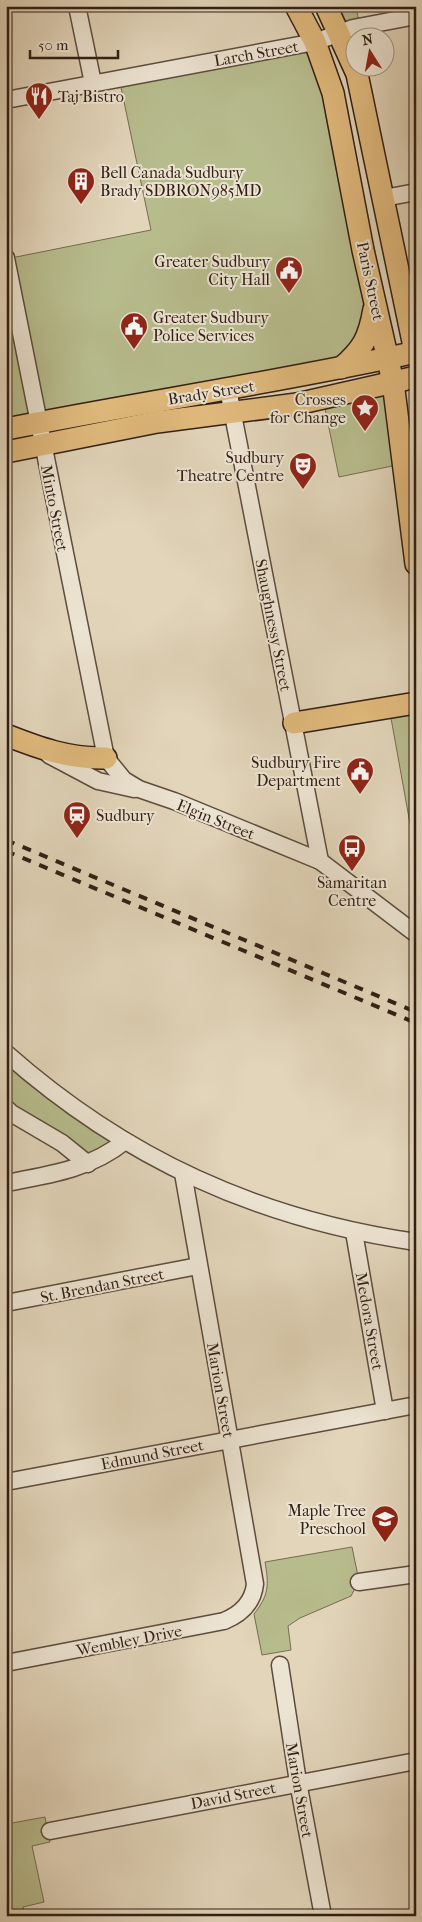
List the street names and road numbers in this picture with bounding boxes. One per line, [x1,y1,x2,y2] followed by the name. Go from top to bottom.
[212,37,300,70] street label: Larch Street
[353,240,388,322] street label: Paris Street
[166,376,256,409] street label: Brady Street
[37,463,72,553] street label: Minto Street
[251,557,296,693] street label: Shaughnessy Street
[174,795,258,844] street label: Elgin Street
[39,1264,166,1307] street label: St. Brendan Street
[352,1271,388,1372] street label: Medora Street
[203,1341,238,1439] street label: Marion Street
[99,1435,205,1474] street label: Edmund Street
[74,1621,184,1660] street label: Wembley Drive
[282,1741,317,1839] street label: Marion Street
[189,1778,278,1813] street label: David Street

